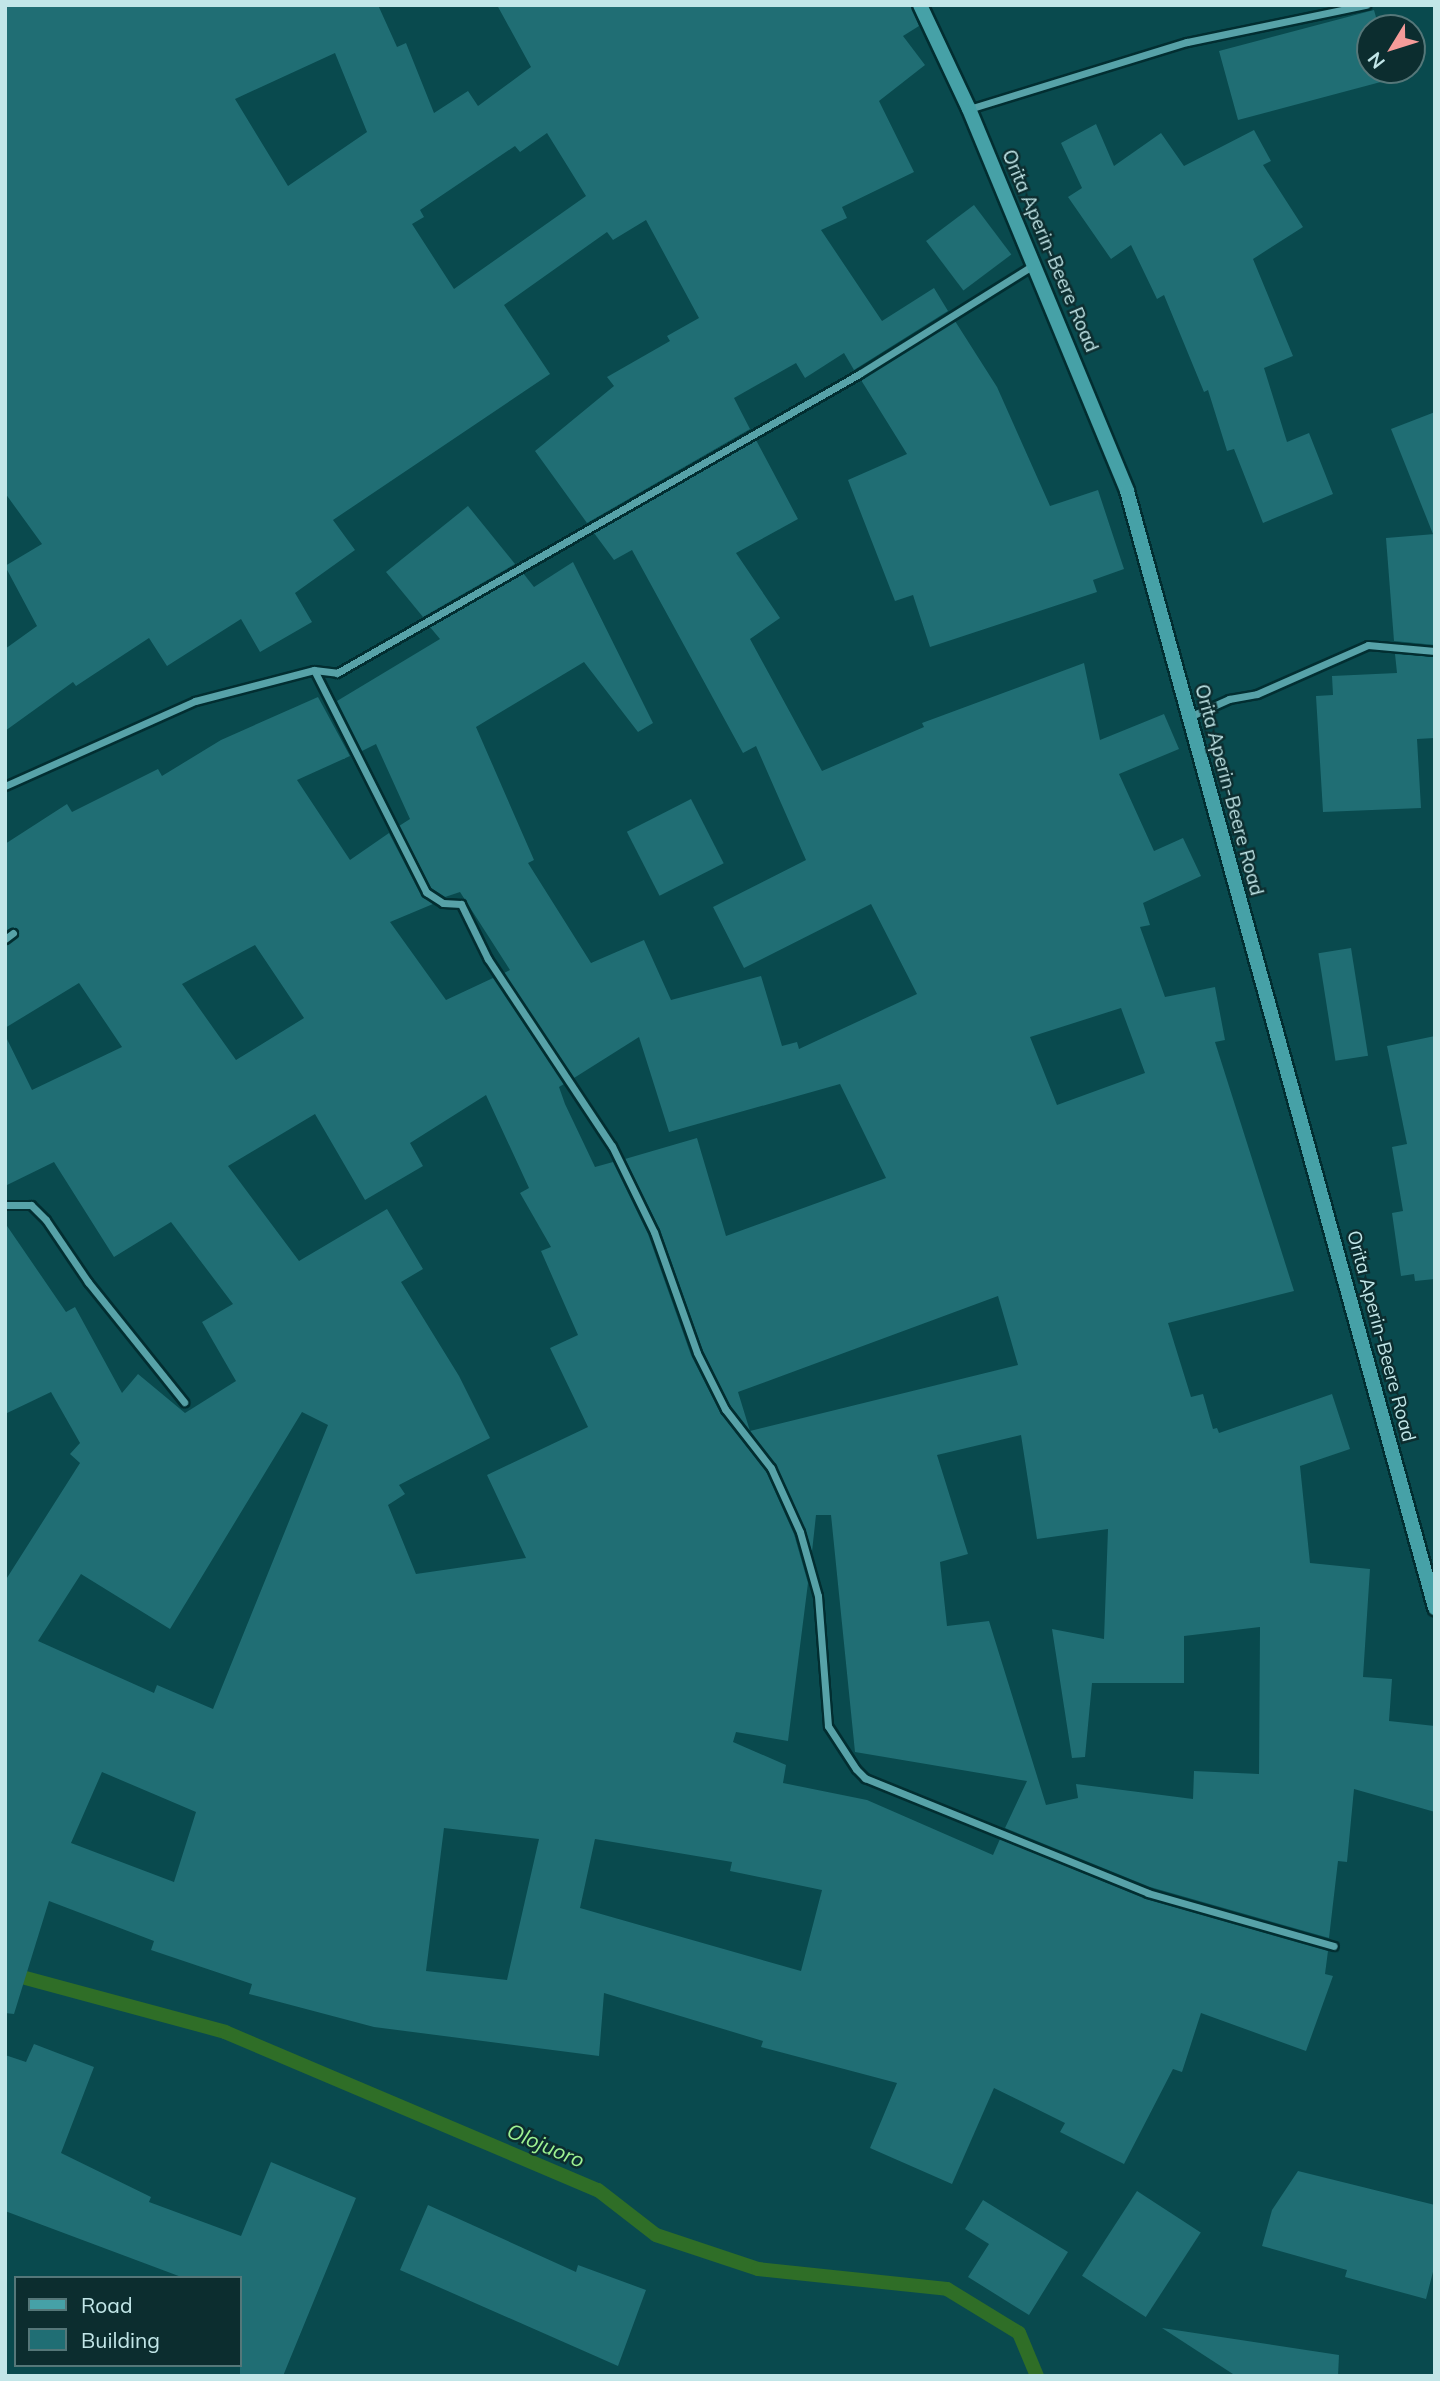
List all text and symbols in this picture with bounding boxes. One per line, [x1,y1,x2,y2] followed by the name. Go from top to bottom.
[1356,14,1426,84] north arrow
[1362,48,1390,74] text: N
[997,146,1103,356] street label: Orita Aperin-Beere Road
[1190,682,1268,898] street label: Orita Aperin-Beere Road
[1342,1228,1420,1444] street label: Orita Aperin-Beere Road
[503,2117,589,2173] water label: Olojuoro
[14,2276,242,2367] legend
[81,2292,132,2318] text: Road
[81,2327,160,2353] text: Building

